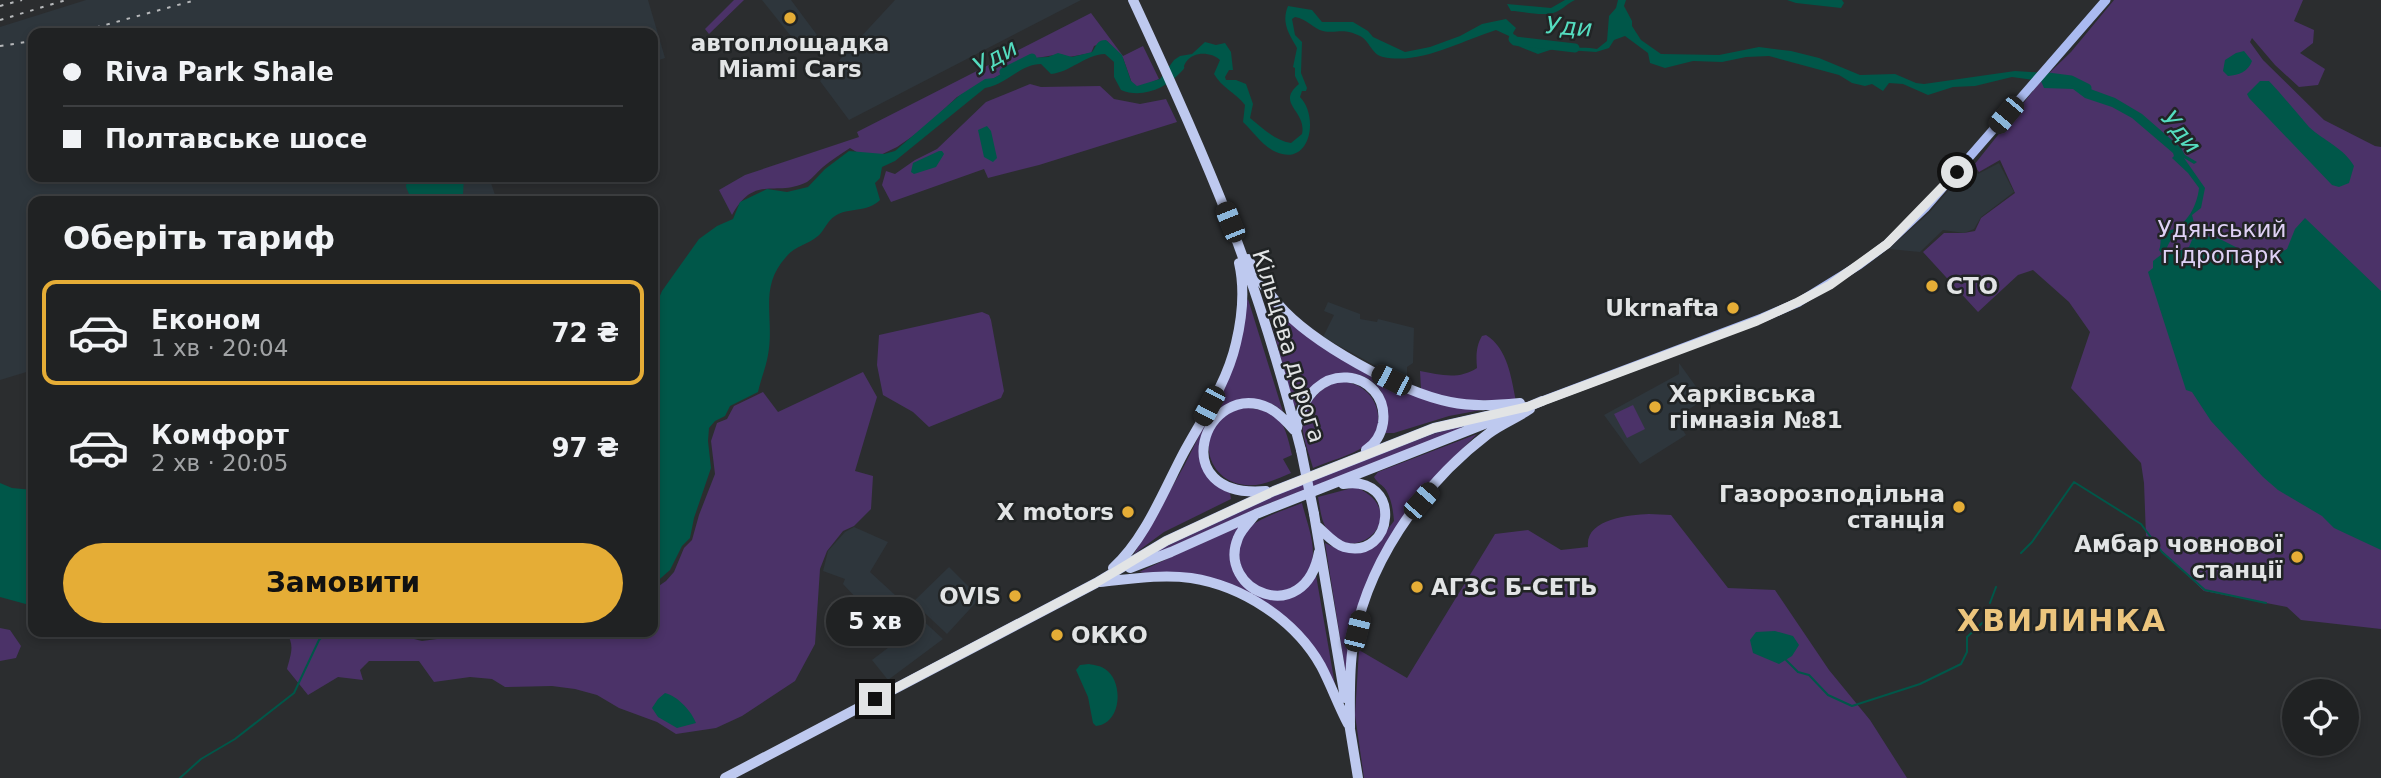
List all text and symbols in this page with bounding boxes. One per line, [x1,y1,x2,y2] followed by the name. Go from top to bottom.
[782,10,798,26] marker: автоплощадка Miami Cars
[1545,11,1593,43] water label: Уди
[691,30,889,82] place label: автоплощадка Miami Cars
[968,33,1022,81] water label: Уди
[105,57,334,87] text: Riva Park Shale
[1985,92,2028,138] car
[2155,105,2207,159] water label: Уди
[105,124,367,154] text: Полтавське шосе
[1941,156,1973,188] route start
[1213,199,1248,245] car
[2158,216,2286,268] park label: Удянський гідропарк
[63,219,335,257] text: Оберіть тариф
[1247,246,1331,446] street label: Кільцева дорога
[1946,273,1998,299] place label: СТО
[1924,278,1940,294] marker: СТО
[1605,295,1719,321] place label: Ukrnafta
[1725,300,1741,316] marker: Ukrnafta
[67,301,130,364] icon: car
[151,305,261,335] text: Економ
[551,318,619,348] text: 72 ₴
[151,335,288,361] text: 1 хв · 20:04
[1368,361,1415,399] car
[1669,381,1843,433] place label: Харківська гімназія №81
[1190,383,1229,429] car
[1647,399,1663,415] marker: Харківська гімназія №81
[67,416,130,479] icon: car
[151,420,289,450] text: Комфорт
[551,433,619,463] text: 97 ₴
[151,450,288,476] text: 2 хв · 20:05
[1400,478,1443,524] car
[1719,481,1945,533] place label: Газорозподільна станція
[997,499,1114,525] place label: Х motors
[1951,499,1967,515] marker: Газорозподільна станція
[1120,504,1136,520] marker: Х motors
[2074,531,2283,583] place label: Амбар човнової станції
[63,543,623,623] button: Замовити
[2289,549,2305,565] marker: Амбар човнової станції
[1431,574,1598,600] place label: АГЗС Б-СЕТЬ
[1409,579,1425,595] marker: АГЗС Б-СЕТЬ
[939,583,1001,609] place label: OVIS
[1007,588,1023,604] marker: OVIS
[826,598,924,646] callout: 5 хв
[1957,603,2167,638] district label: ХВИЛИНКА
[848,608,902,634] text: 5 хв
[1342,608,1373,654] car
[1071,622,1148,648] place label: ОККО
[1049,627,1065,643] marker: ОККО
[2282,679,2359,756] map controls
[2282,679,2359,756] button: locate
[859,683,891,715] route end

